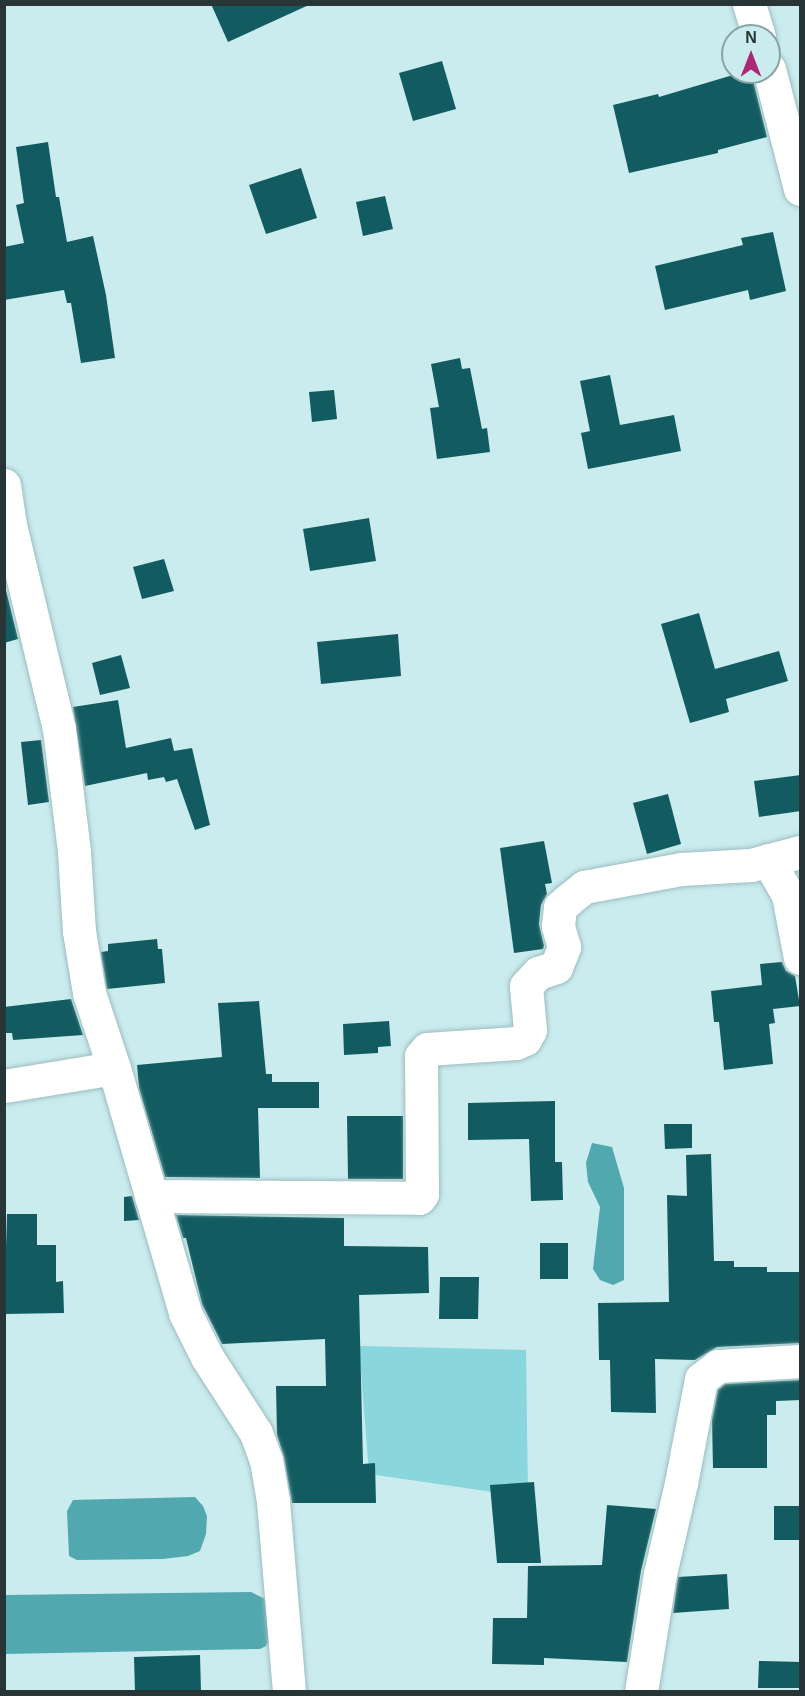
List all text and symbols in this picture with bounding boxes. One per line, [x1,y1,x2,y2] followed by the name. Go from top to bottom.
[721,24,781,84] north arrow
[745,29,757,46] text: N

